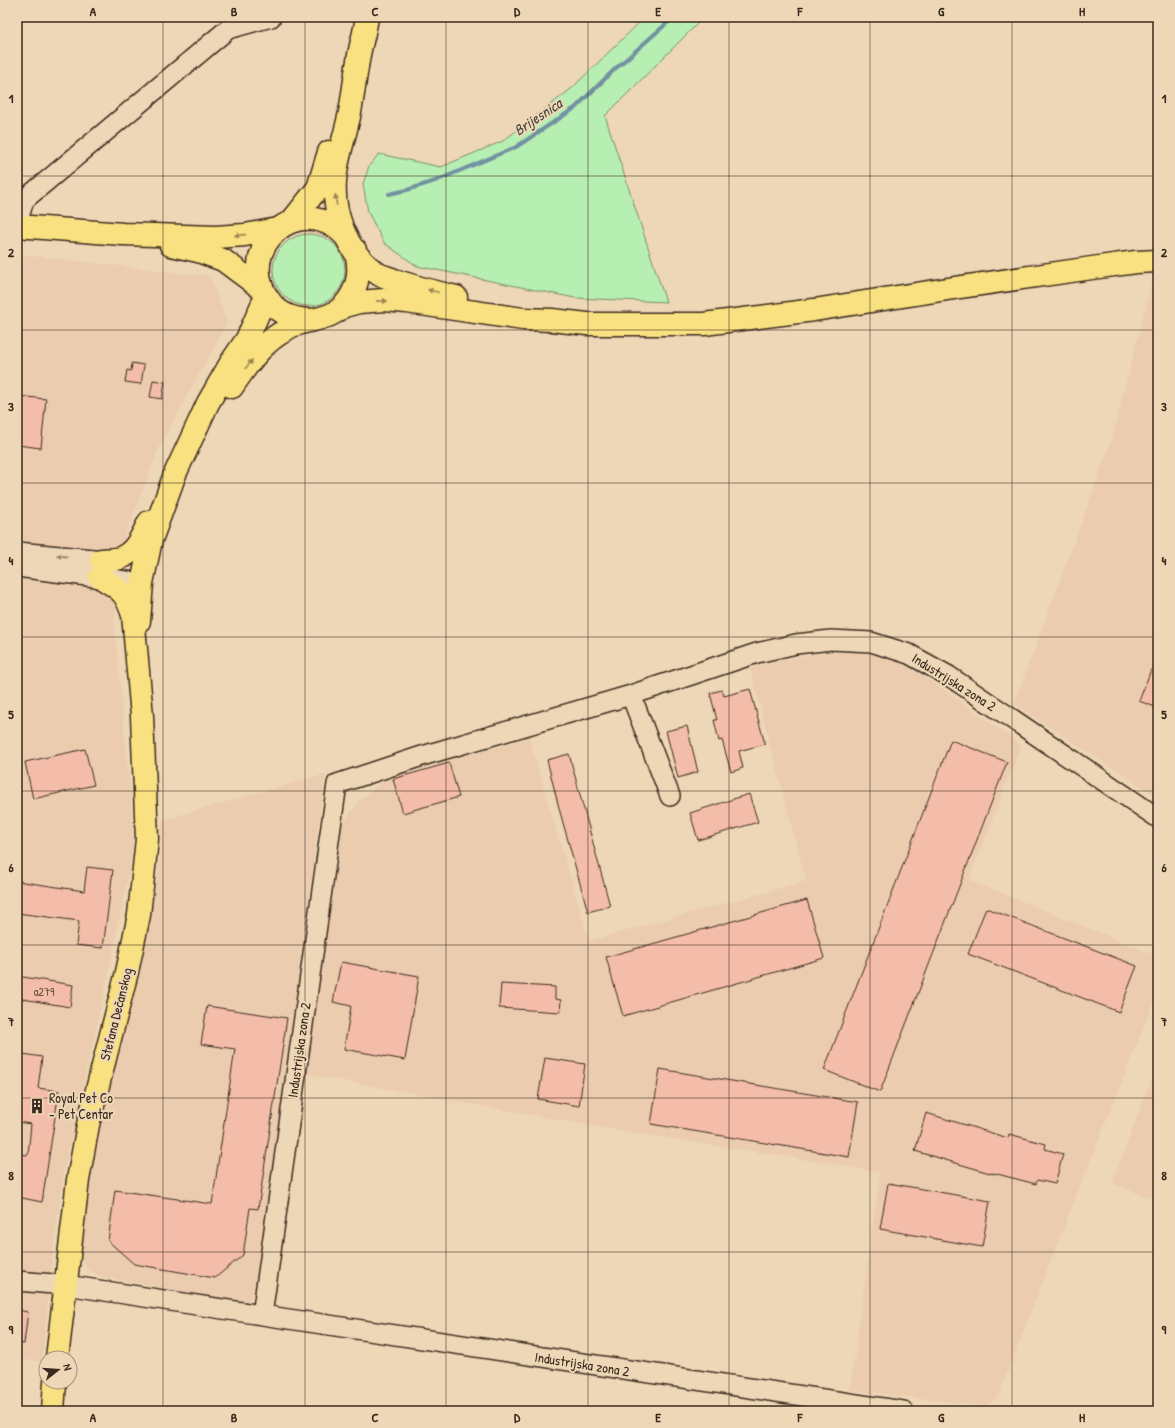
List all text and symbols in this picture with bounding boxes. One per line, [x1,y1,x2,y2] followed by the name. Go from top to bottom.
[90,2,97,20] text: A
[231,2,238,20] text: B
[371,2,379,20] text: C
[514,2,521,20] text: D
[655,2,661,20] text: E
[797,2,804,20] text: F
[938,2,945,20] text: G
[1079,2,1085,20] text: H
[9,89,14,107] text: 1
[1162,89,1167,107] text: 1
[510,92,568,140] water label: Brijesnica
[333,194,339,206] one-way arrow
[234,232,246,239] one-way arrow
[8,243,15,261] text: 2
[1161,243,1168,261] text: 2
[427,288,439,294] one-way arrow
[376,298,389,304] one-way arrow
[244,359,253,369] one-way arrow
[8,397,14,415] text: 3
[1161,397,1167,415] text: 3
[9,551,14,569] text: 4
[1162,551,1167,569] text: 4
[56,553,68,560] one-way arrow
[908,648,1000,716] street label: Industrijska zona 2
[8,705,14,723] text: 5
[1161,705,1167,723] text: 5
[8,858,14,876] text: 6
[1161,858,1167,876] text: 6
[95,966,137,1062] street label: Stefana Dečanskog
[34,983,55,1000] house number: a279
[282,1001,316,1099] street label: Industrijska zona 2
[7,1012,15,1030] text: 7
[1160,1012,1168,1030] text: 7
[49,1088,114,1123] place label: Royal Pet Co - Pet Centar
[28,1097,46,1115] building icon: Royal Pet Co - Pet Centar
[8,1166,14,1184] text: 8
[1161,1166,1167,1184] text: 8
[9,1320,14,1338] text: 9
[1162,1320,1167,1338] text: 9
[533,1347,631,1381] street label: Industrijska zona 2
[38,1350,78,1390] north arrow
[60,1362,75,1372] text: N
[90,1408,97,1426] text: A
[231,1408,238,1426] text: B
[371,1408,379,1426] text: C
[514,1408,521,1426] text: D
[655,1408,661,1426] text: E
[797,1408,804,1426] text: F
[938,1408,945,1426] text: G
[1079,1408,1085,1426] text: H

